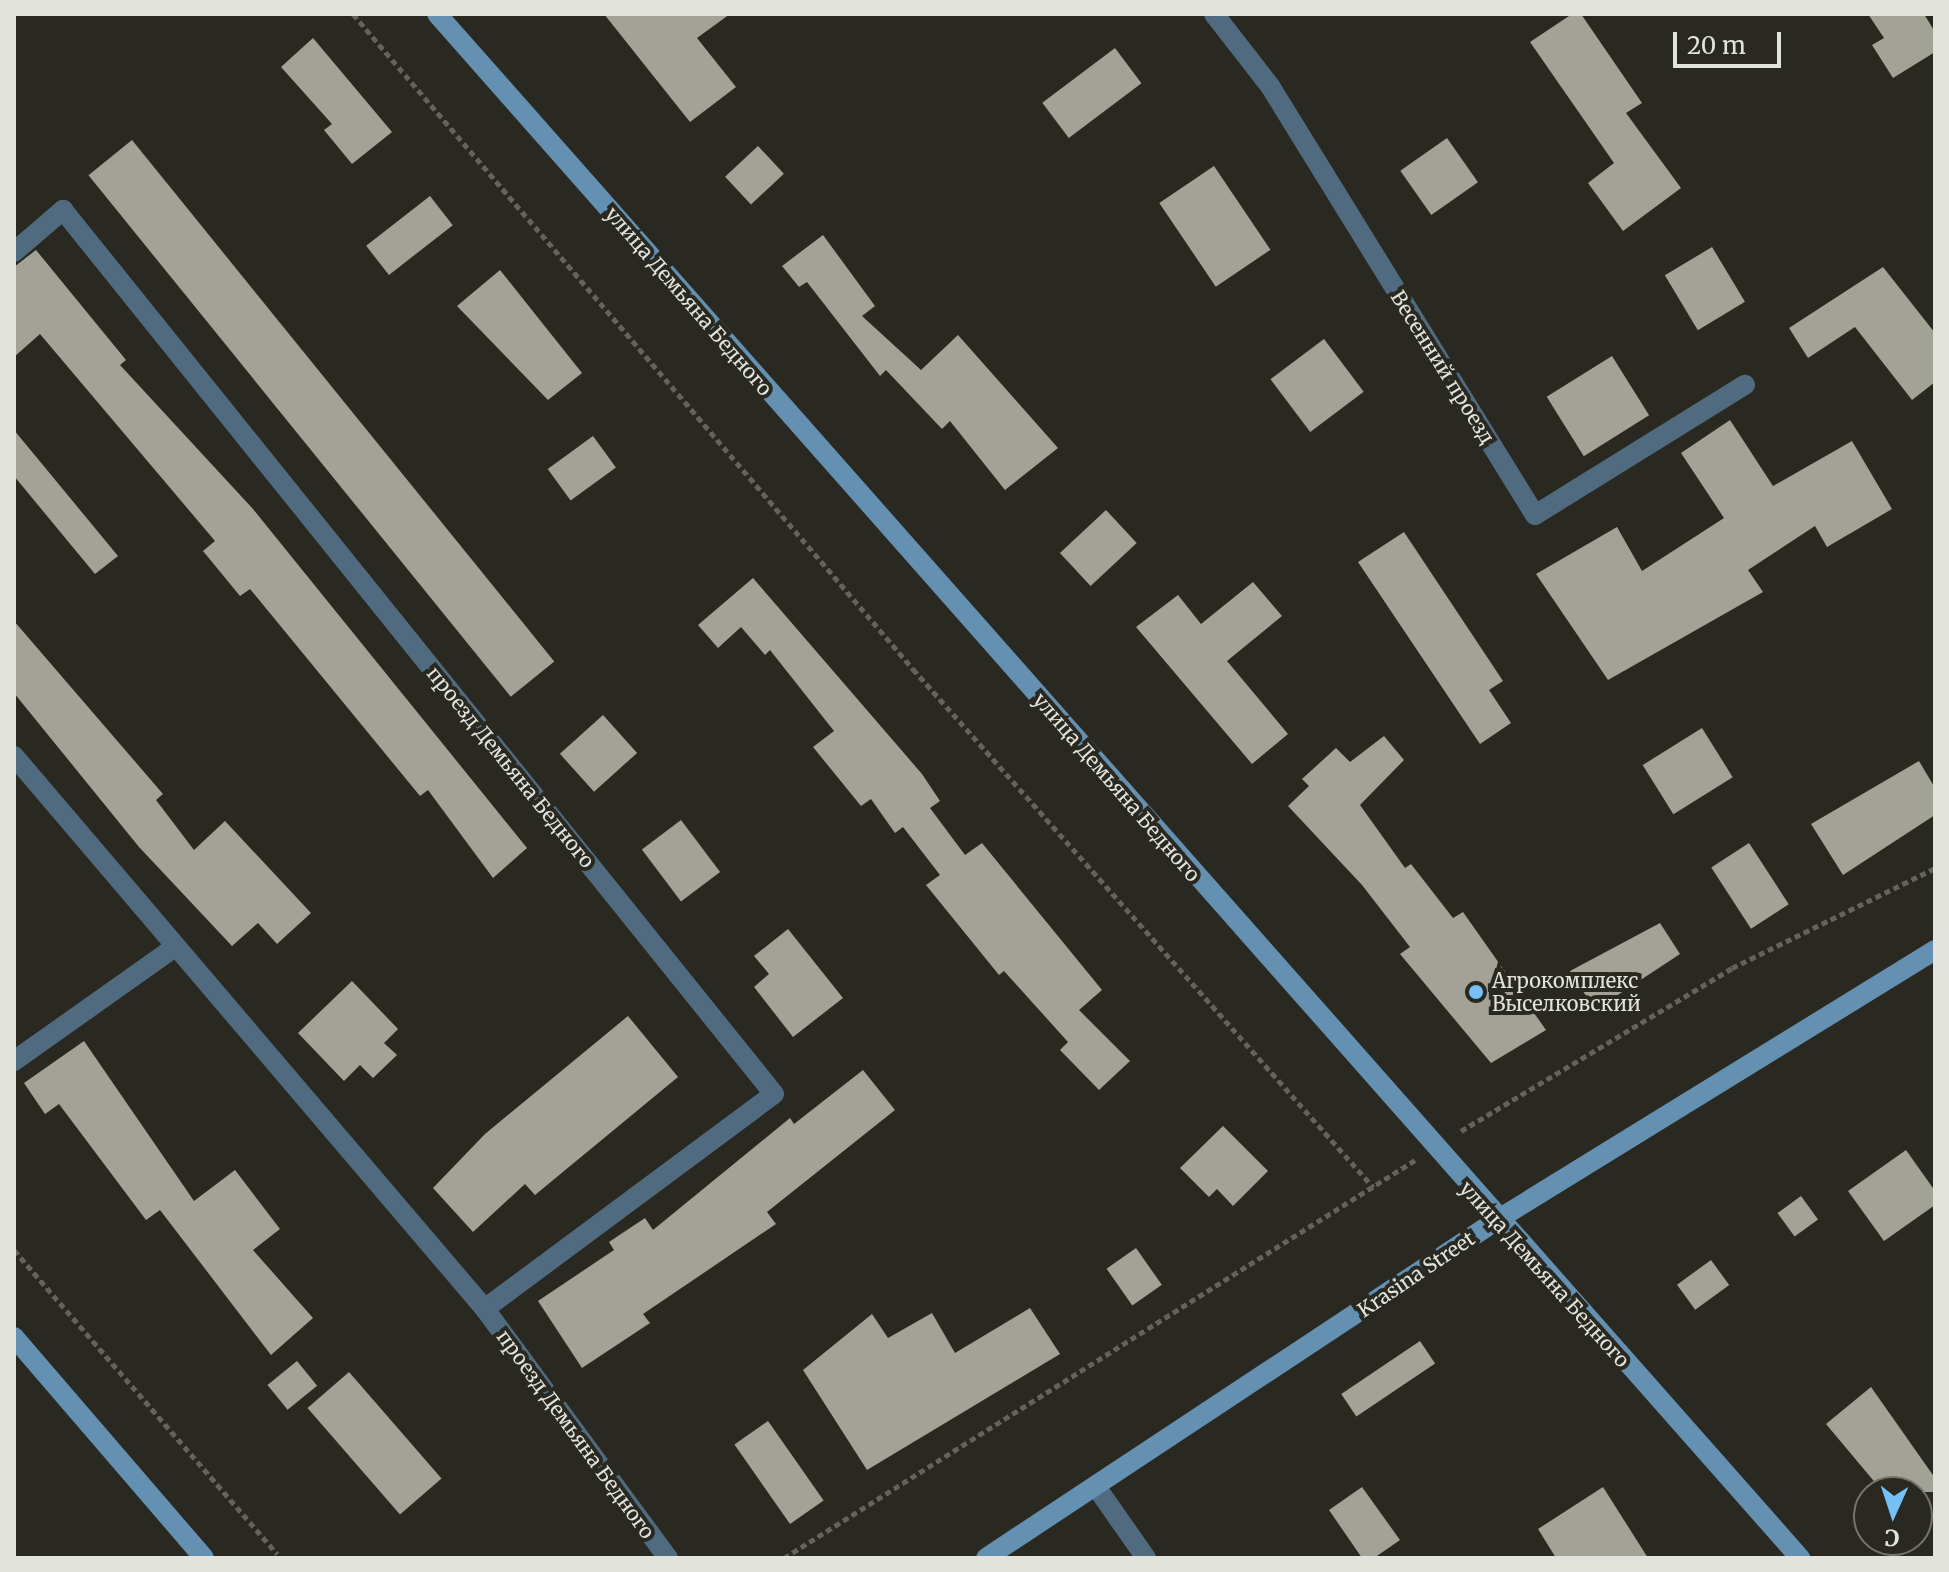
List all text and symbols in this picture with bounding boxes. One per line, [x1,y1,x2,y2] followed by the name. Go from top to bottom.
[1677,16,1785,66] scale bar
[1687,30,1746,61] text: 20 m
[601,202,777,400] street label: улица Демьяна Бедного
[1386,286,1500,448] street label: Весенний проезд
[422,661,600,873] street label: проезд Демьяна Бедного
[1029,688,1205,886] street label: улица Демьяна Бедного
[1492,968,1641,1015] place label: Агрокомплекс Выселковский
[1467,983,1485,1001] marker: Агрокомплекс Выселковский
[1455,1176,1635,1372] street label: улица Демьяна Бедного
[1353,1226,1479,1322] street label: Krasina Street
[492,1325,660,1543] street label: проезд Демьяна Бедного
[1853,1476,1933,1556] north arrow
[1884,1524,1900,1552] text: С

